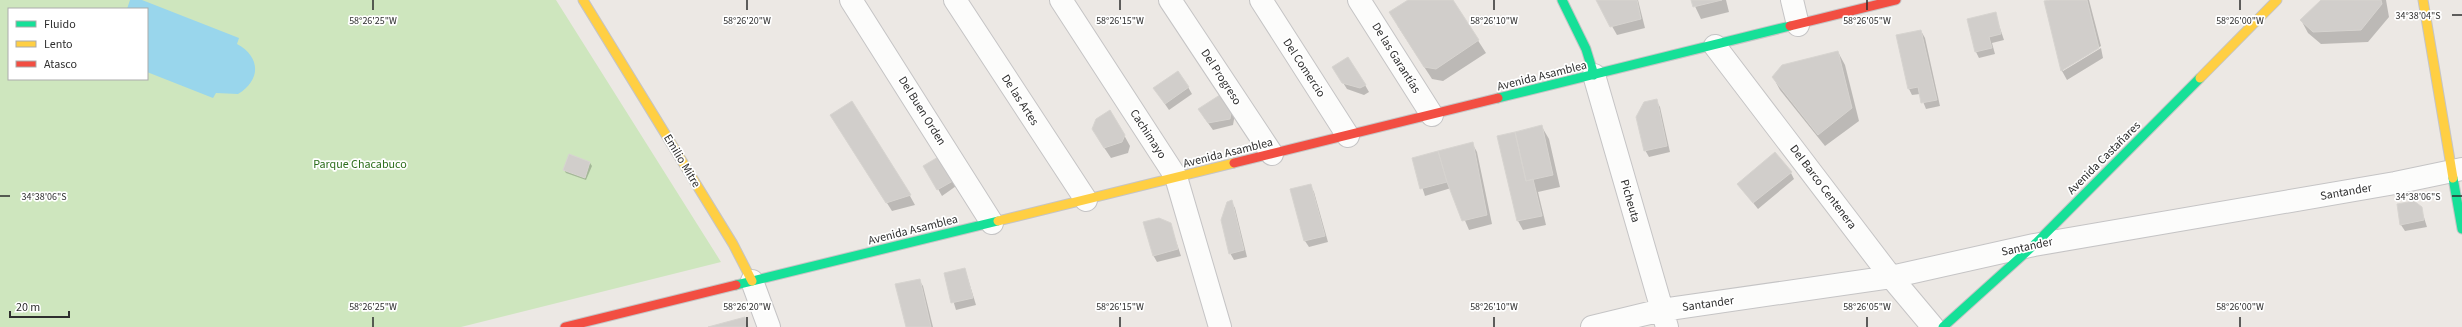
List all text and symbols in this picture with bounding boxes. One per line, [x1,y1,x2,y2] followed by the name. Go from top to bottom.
[8,8,148,80] legend
[2395,9,2441,23] text: 34°38'04"S
[349,14,397,28] text: 58°26'25"W
[723,14,771,28] text: 58°26'20"W
[1096,14,1144,28] text: 58°26'15"W
[1470,14,1518,28] text: 58°26'10"W
[1843,14,1891,28] text: 58°26'05"W
[2216,14,2264,28] text: 58°26'00"W
[44,16,76,33] text: Fluido
[1368,19,1424,97] street label: De las Garantías
[1279,35,1329,101] street label: Del Comercio
[44,36,73,53] text: Lento
[1197,46,1245,108] street label: Del Progreso
[44,56,77,73] text: Atasco
[1495,57,1589,95] street label: Avenida Asamblea
[997,71,1043,129] street label: De las Artes
[894,73,950,149] street label: Del Buen Orden
[1126,106,1170,162] street label: Cachimayo
[2063,117,2145,199] street label: Avenida Castañares
[659,131,705,191] street label: Emilio Mitre
[1181,134,1275,172] street label: Avenida Asamblea
[1786,141,1860,233] street label: Del Barco Centenera
[313,156,407,173] park label: Parque Chacabuco
[1616,177,1644,225] street label: Picheuta
[2319,179,2374,205] street label: Santander
[21,190,67,204] text: 34°38'06"S
[2395,190,2441,204] text: 34°38'06"S
[866,211,960,249] street label: Avenida Asamblea
[2000,233,2055,261] street label: Santander
[1681,292,1736,316] street label: Santander
[10,293,69,319] scale bar
[16,299,40,316] text: 20 m
[349,300,397,314] text: 58°26'25"W
[723,300,771,314] text: 58°26'20"W
[1096,300,1144,314] text: 58°26'15"W
[1470,300,1518,314] text: 58°26'10"W
[1843,300,1891,314] text: 58°26'05"W
[2216,300,2264,314] text: 58°26'00"W

